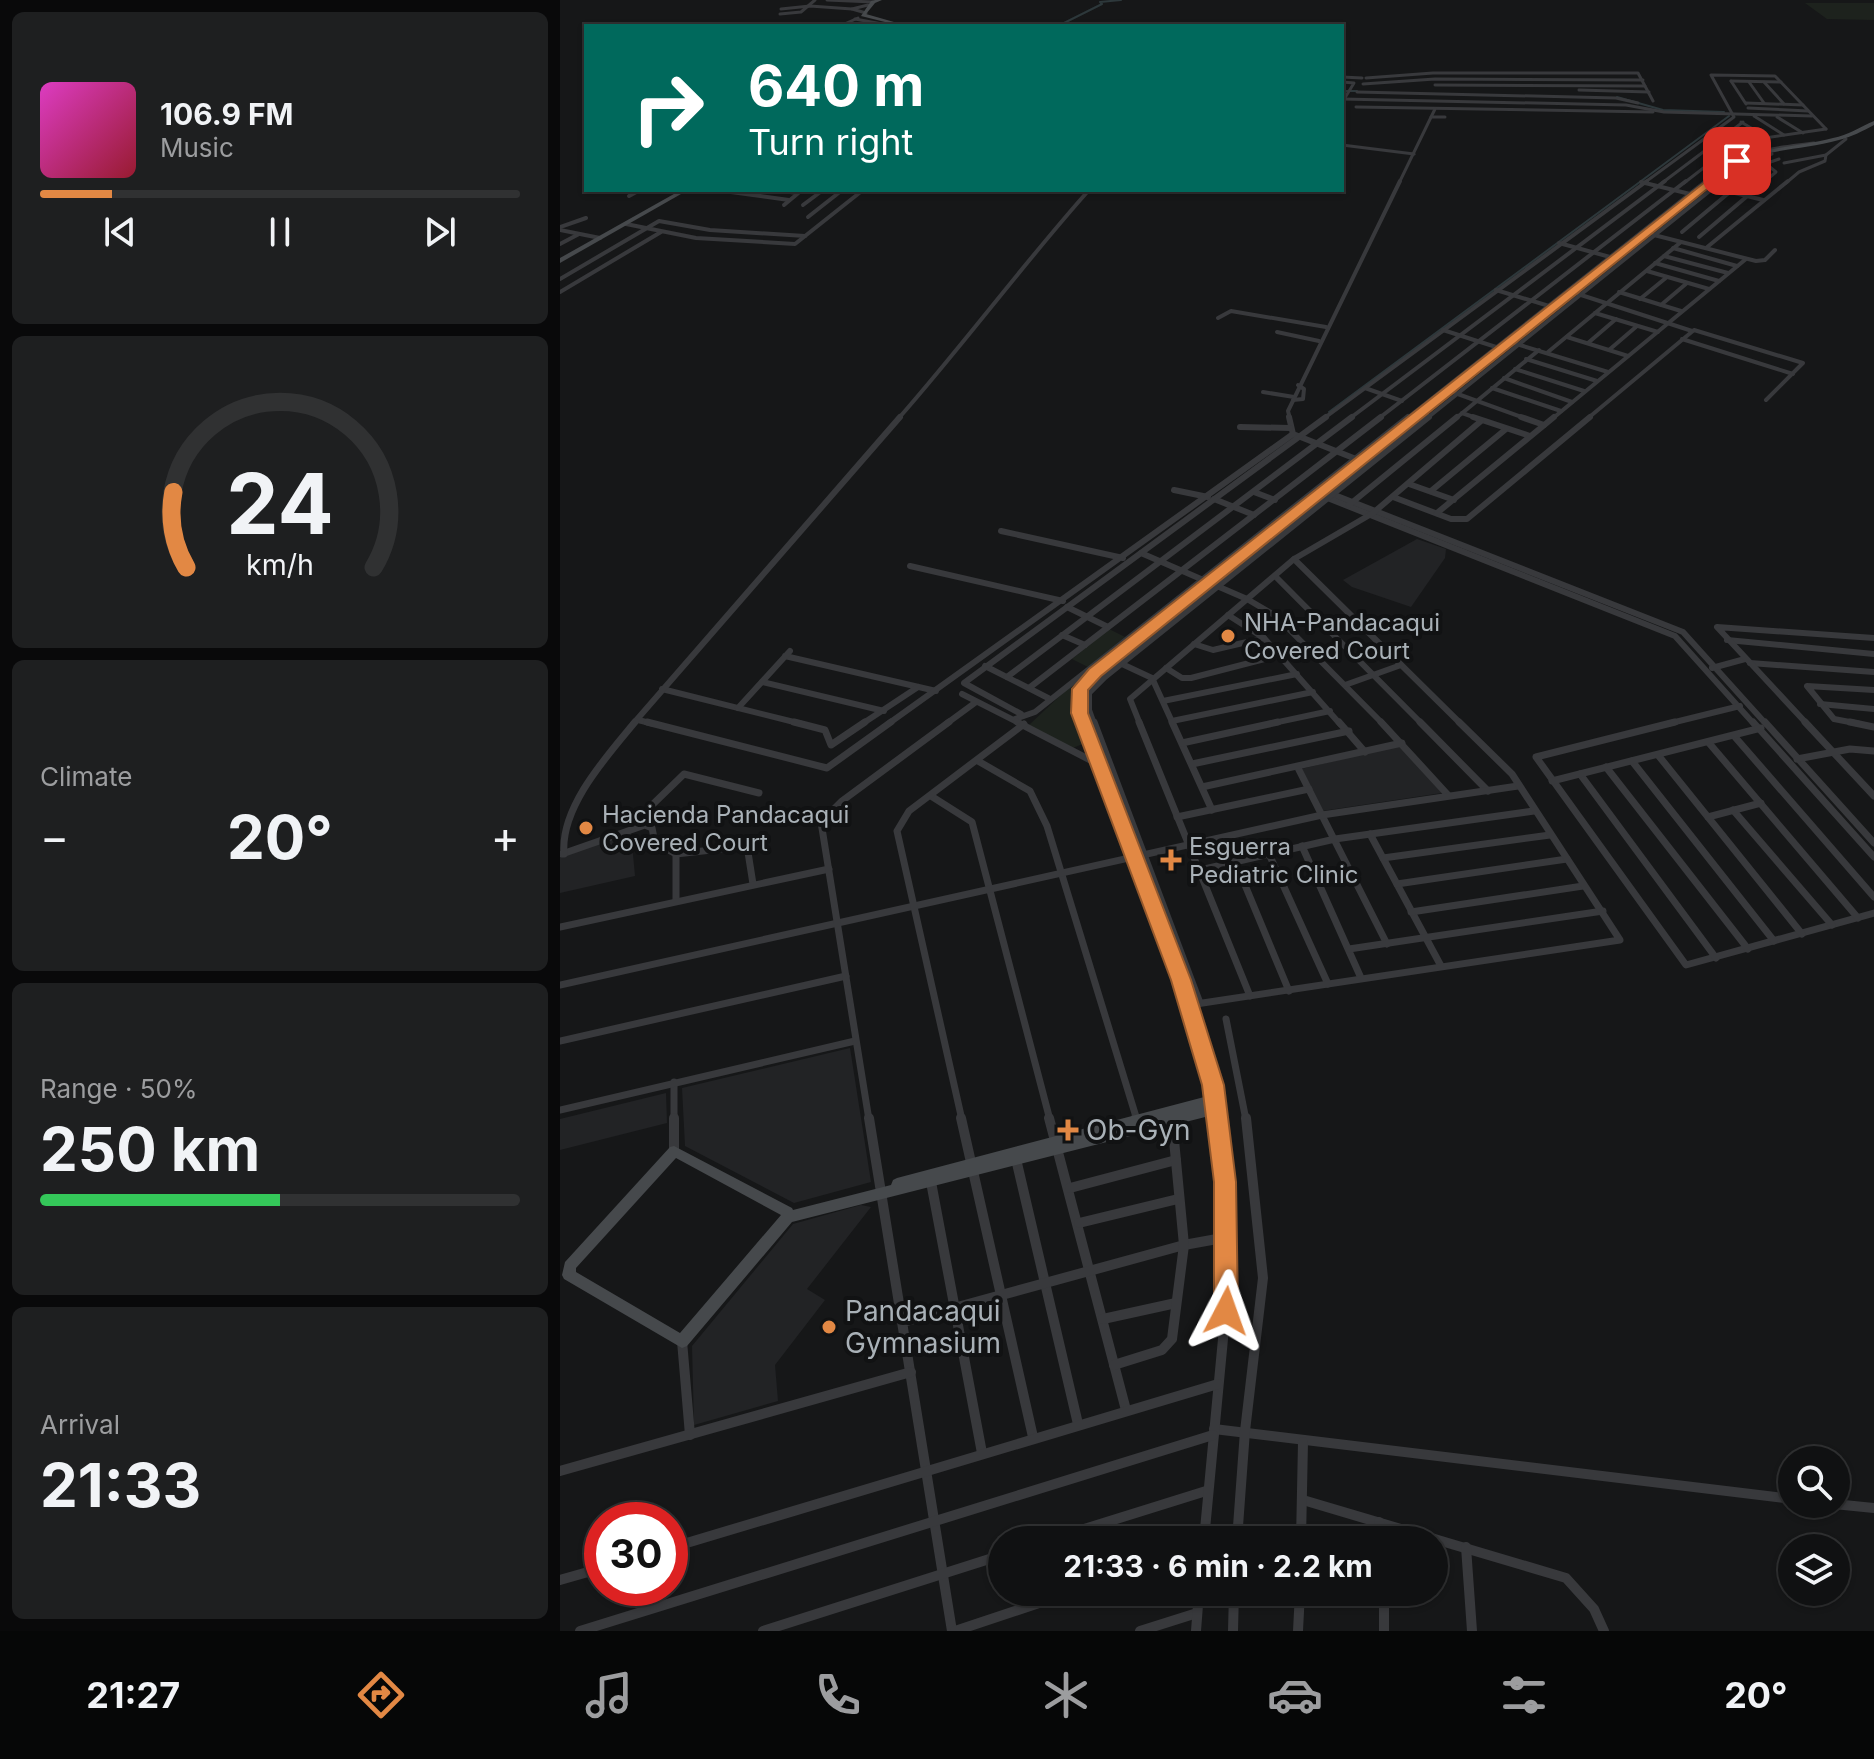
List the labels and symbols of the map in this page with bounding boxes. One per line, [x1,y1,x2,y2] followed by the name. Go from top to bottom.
[1703,127,1771,195] pin
[1244,608,1440,665] place label: NHA-Pandacaqui Covered Court
[1219,627,1237,645] marker: NHA-Pandacaqui Covered Court
[602,800,849,857] place label: Hacienda Pandacaqui Covered Court
[577,819,595,837] marker: Hacienda Pandacaqui Covered Court
[1189,832,1359,889] place label: Esguerra Pediatric Clinic
[1160,849,1182,871] marker: Esguerra Pediatric Clinic
[1086,1113,1191,1147] place label: Ob-Gyn
[1057,1119,1079,1141] marker: Ob-Gyn
[1184,1269,1268,1353] position arrow
[845,1294,1001,1360] place label: Pandacaqui Gymnasium
[820,1318,838,1336] marker: Pandacaqui Gymnasium
[584,1502,688,1606] speed limit sign: 30

